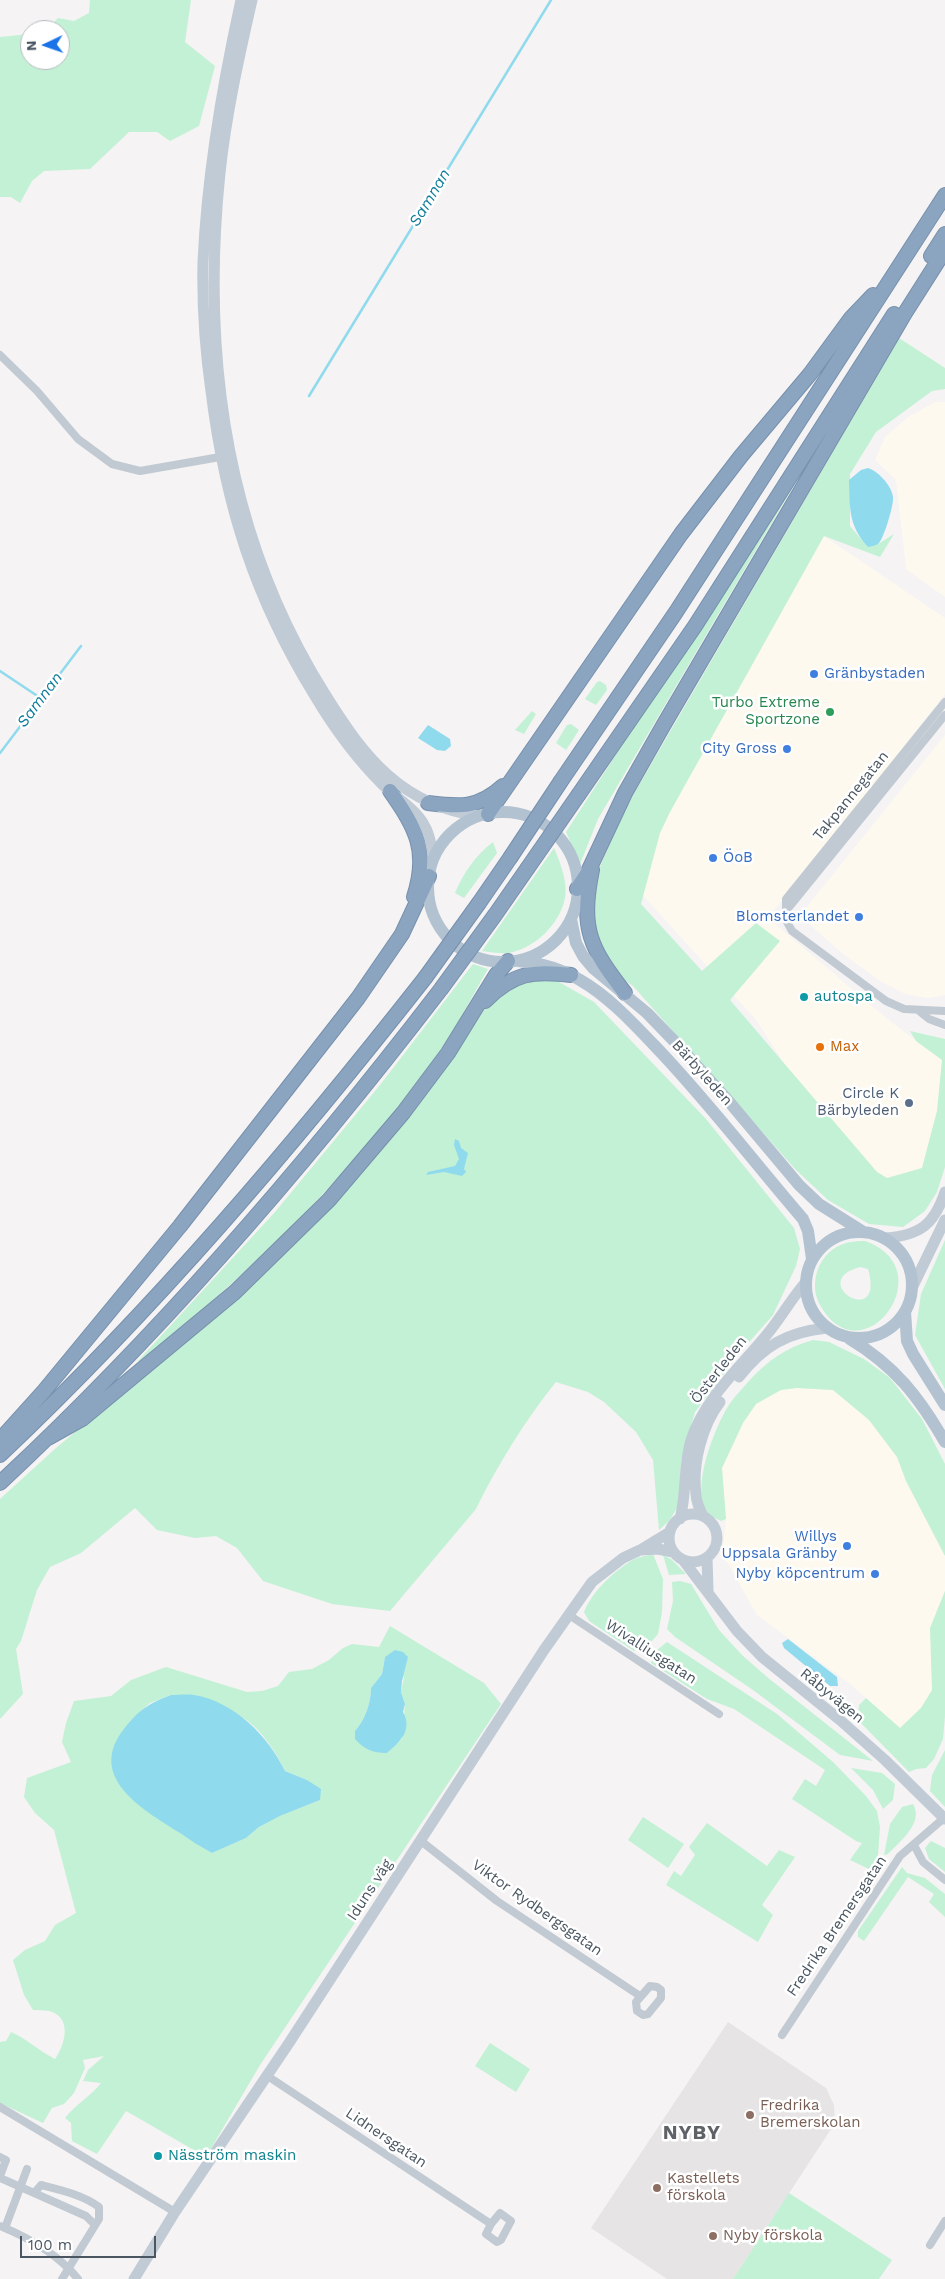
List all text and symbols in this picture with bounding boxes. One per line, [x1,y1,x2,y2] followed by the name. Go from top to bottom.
[20,20,70,70] north arrow
[23,40,39,51] text: N
[405,166,455,230] water label: Samnan
[824,665,925,683] place label: Gränbystaden
[808,668,820,680] marker: Gränbystaden
[13,669,67,731] water label: Samnan
[712,694,820,729] place label: Turbo Extreme Sportzone
[824,706,836,718] marker: Turbo Extreme Sportzone
[702,740,777,758] place label: City Gross
[781,743,793,755] marker: City Gross
[809,748,893,844] street label: Takpannegatan
[723,849,753,867] place label: ÖoB
[707,852,719,864] marker: ÖoB
[736,908,849,926] place label: Blomsterlandet
[853,911,865,923] marker: Blomsterlandet
[814,988,873,1006] place label: autospa
[798,991,810,1003] marker: autospa
[668,1037,736,1109] street label: Bärbyleden
[830,1038,859,1056] place label: Max
[814,1041,826,1053] marker: Max
[817,1085,899,1120] place label: Circle K Bärbyleden
[903,1097,915,1109] marker: Circle K Bärbyleden
[687,1333,751,1407] street label: Österleden
[722,1528,837,1563] place label: Willys Uppsala Gränby
[841,1540,853,1552] marker: Willys Uppsala Gränby
[735,1565,865,1583] place label: Nyby köpcentrum
[869,1568,881,1580] marker: Nyby köpcentrum
[602,1616,700,1688] street label: Wivalliusgatan
[796,1665,868,1727] street label: Råbyvägen
[783,1852,891,2000] street label: Fredrika Bremersgatan
[344,1856,396,1924] street label: Iduns väg
[468,1856,606,1960] street label: Viktor Rydbergsgatan
[760,2097,861,2132] place label: Fredrika Bremerskolan
[342,2104,430,2172] street label: Lidnersgatan
[744,2109,756,2121] marker: Fredrika Bremerskolan
[662,2121,722,2145] district label: NYBY
[168,2147,296,2165] place label: Näsström maskin
[152,2150,164,2162] marker: Näsström maskin
[667,2170,740,2205] place label: Kastellets förskola
[651,2182,663,2194] marker: Kastellets förskola
[22,2226,159,2258] scale bar
[723,2227,822,2245] place label: Nyby förskola
[707,2230,719,2242] marker: Nyby förskola
[28,2236,72,2254] text: 100 m

